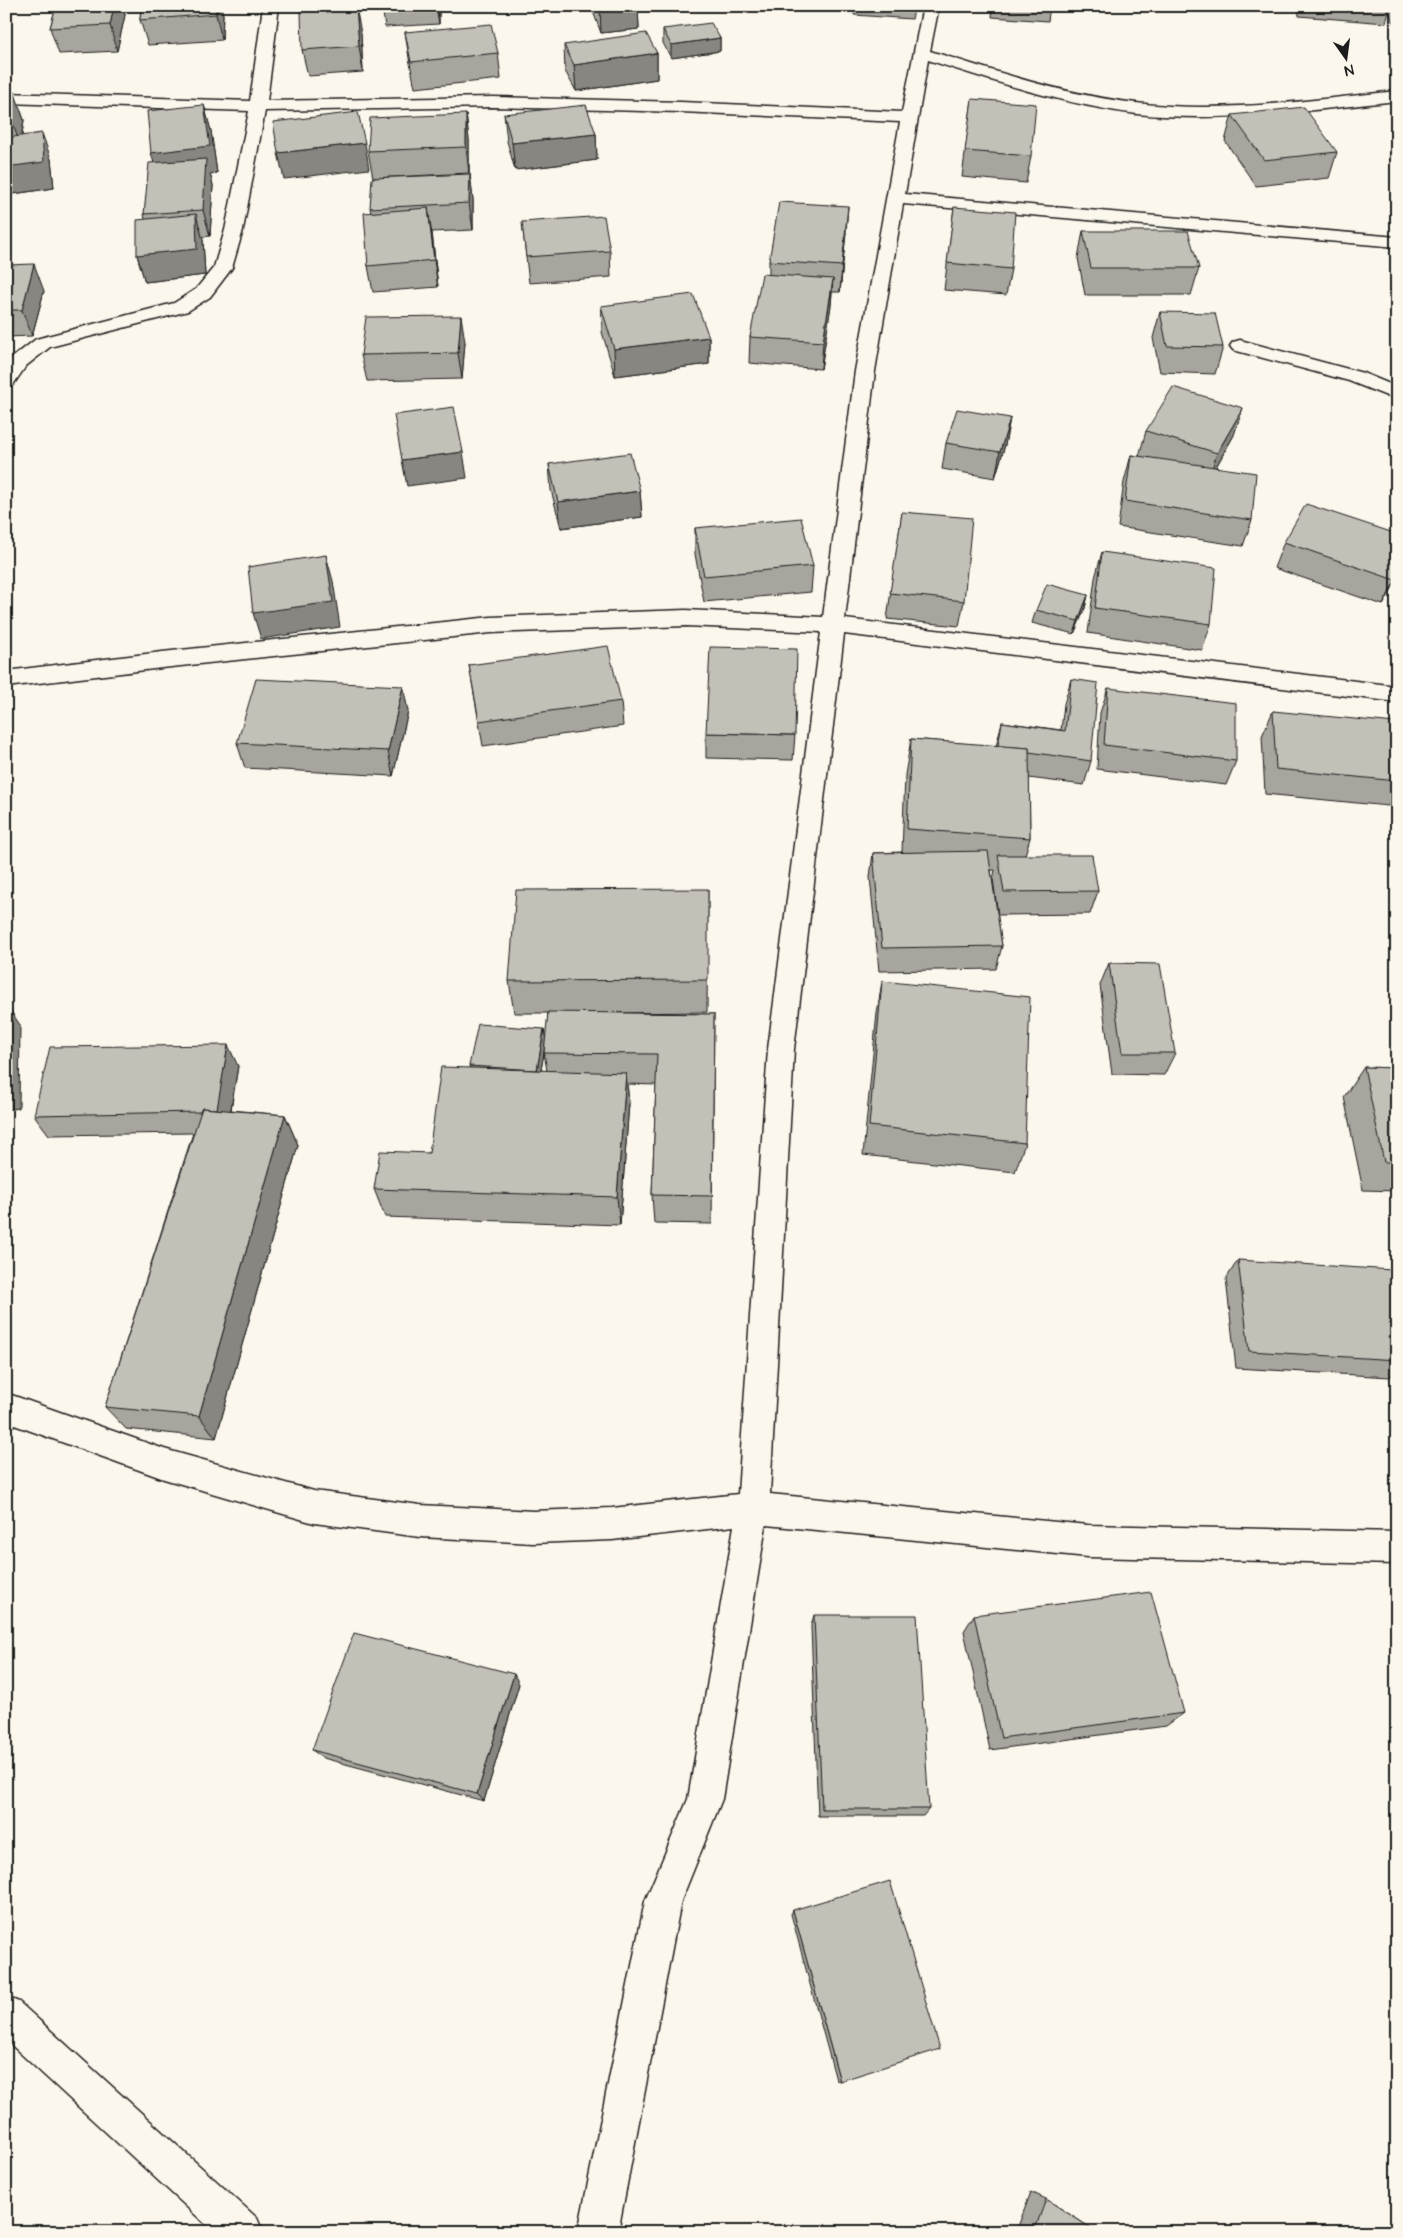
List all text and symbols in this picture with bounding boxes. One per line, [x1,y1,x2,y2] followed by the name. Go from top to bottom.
[1320,32,1370,82] north arrow
[1342,59,1356,80] text: N

